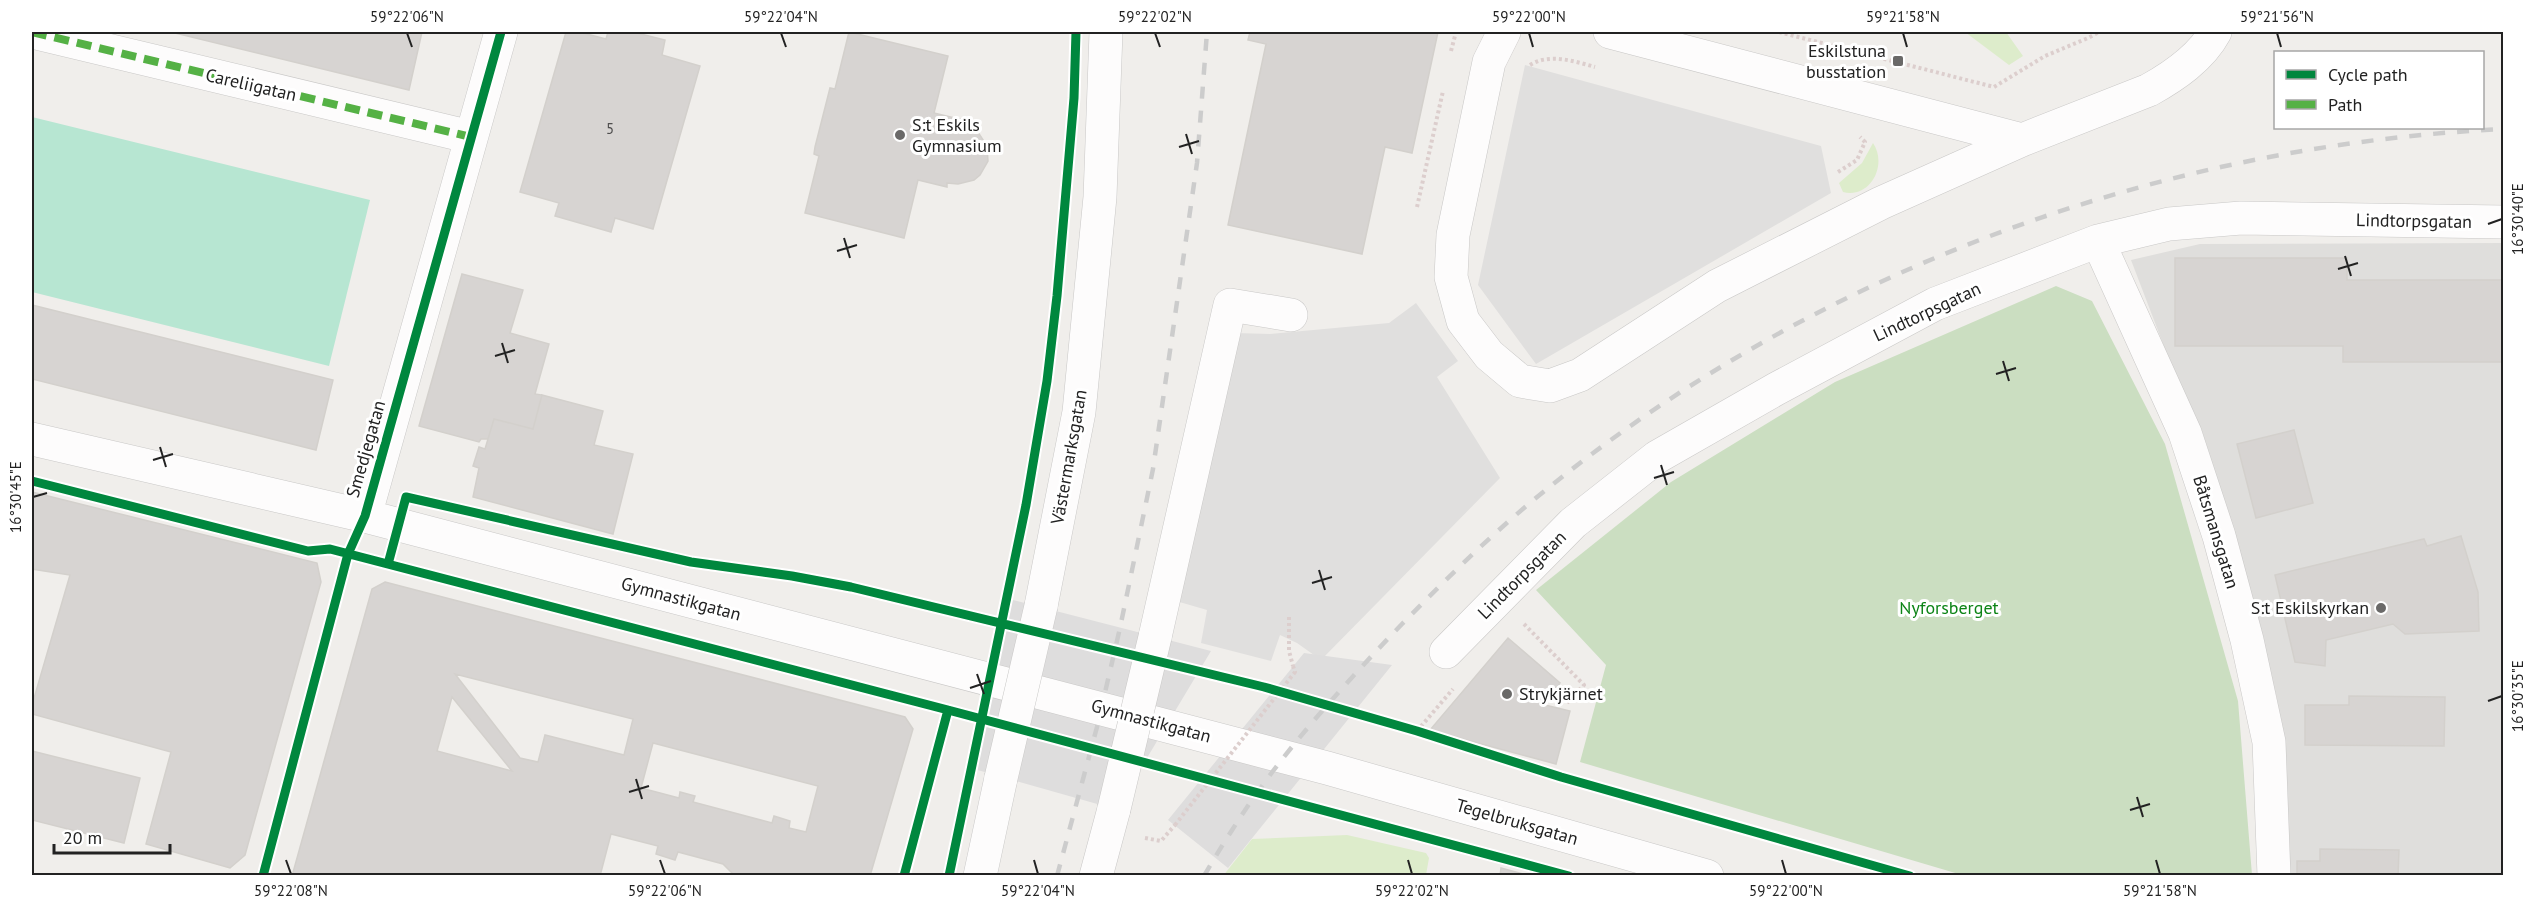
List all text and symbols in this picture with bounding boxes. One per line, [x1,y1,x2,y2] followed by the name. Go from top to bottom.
[370,7,444,26] text: 59°22'06"N
[744,7,818,26] text: 59°22'04"N
[1118,7,1192,26] text: 59°22'02"N
[1492,7,1566,26] text: 59°22'00"N
[1866,7,1940,26] text: 59°21'58"N
[2240,7,2314,26] text: 59°21'56"N
[1806,39,1886,83] place label: Eskilstuna busstation
[2274,51,2484,129] legend
[1891,54,1905,68] marker: Eskilstuna busstation
[203,63,299,106] street label: Careliigatan
[2328,63,2408,86] text: Cycle path
[2328,93,2362,116] text: Path
[912,113,1002,157] place label: S:t Eskils Gymnasium
[606,119,614,138] house number: 5
[893,128,907,142] marker: S:t Eskils Gymnasium
[2508,183,2527,255] text: 16°30'40"E
[2356,208,2472,233] street label: Lindtorpsgatan
[1869,277,1984,347] street label: Lindtorpsgatan
[1045,388,1092,527] street label: Västermarksgatan
[341,398,390,500] street label: Smedjegatan
[6,461,25,533] text: 16°30'45"E
[2188,472,2245,591] street label: Båtsmansgatan
[1472,525,1571,624] street label: Lindtorpsgatan
[619,571,744,626] street label: Gymnastikgatan
[1899,596,1999,619] park label: Nyforsberget
[2251,596,2369,619] place label: S:t Eskilskyrkan
[2374,601,2388,615] marker: S:t Eskilskyrkan
[2508,660,2527,732] text: 16°30'35"E
[1519,682,1603,705] place label: Strykjärnet
[1500,687,1514,701] marker: Strykjärnet
[1089,693,1214,748] street label: Gymnastikgatan
[1453,793,1581,850] street label: Tegelbruksgatan
[54,817,170,855] scale bar
[63,826,102,849] text: 20 m
[254,881,328,900] text: 59°22'08"N
[628,881,702,900] text: 59°22'06"N
[1001,881,1075,900] text: 59°22'04"N
[1375,881,1449,900] text: 59°22'02"N
[1749,881,1823,900] text: 59°22'00"N
[2123,881,2197,900] text: 59°21'58"N

